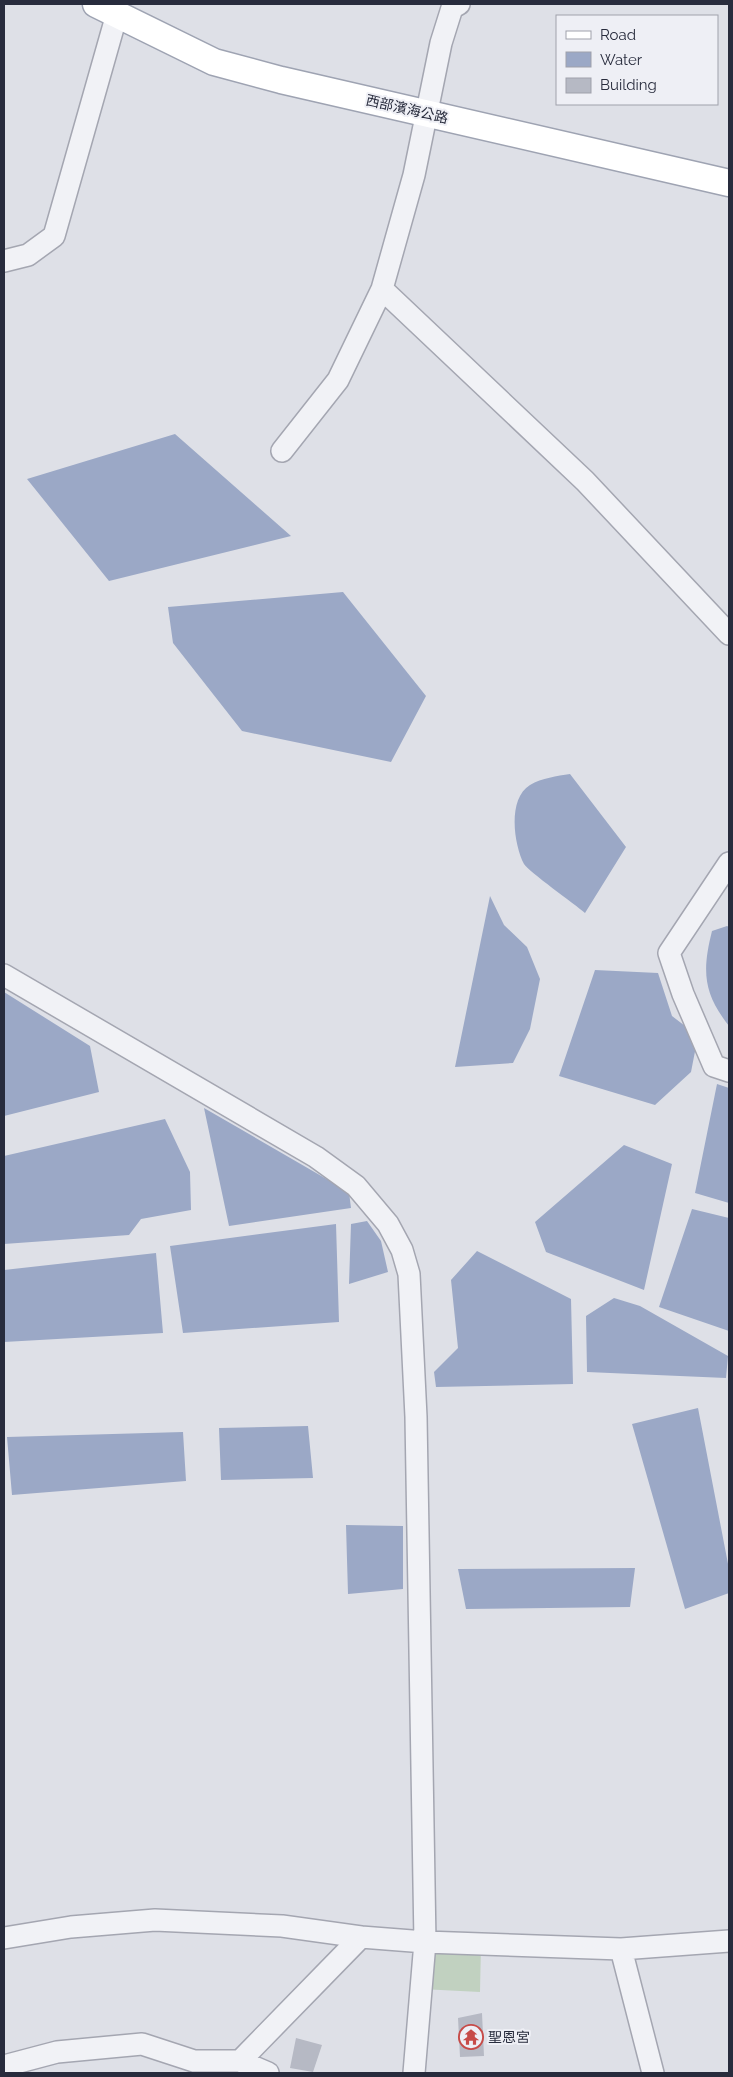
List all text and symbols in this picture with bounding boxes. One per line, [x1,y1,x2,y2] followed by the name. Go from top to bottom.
[556,15,718,105] legend
[600,26,636,44] text: Road
[600,51,643,69] text: Water
[600,76,657,94] text: Building
[364,92,450,126] street label: 西部濱海公路
[458,2024,484,2050] temple icon: 聖恩宮
[488,2029,530,2045] place label: 聖恩宮

